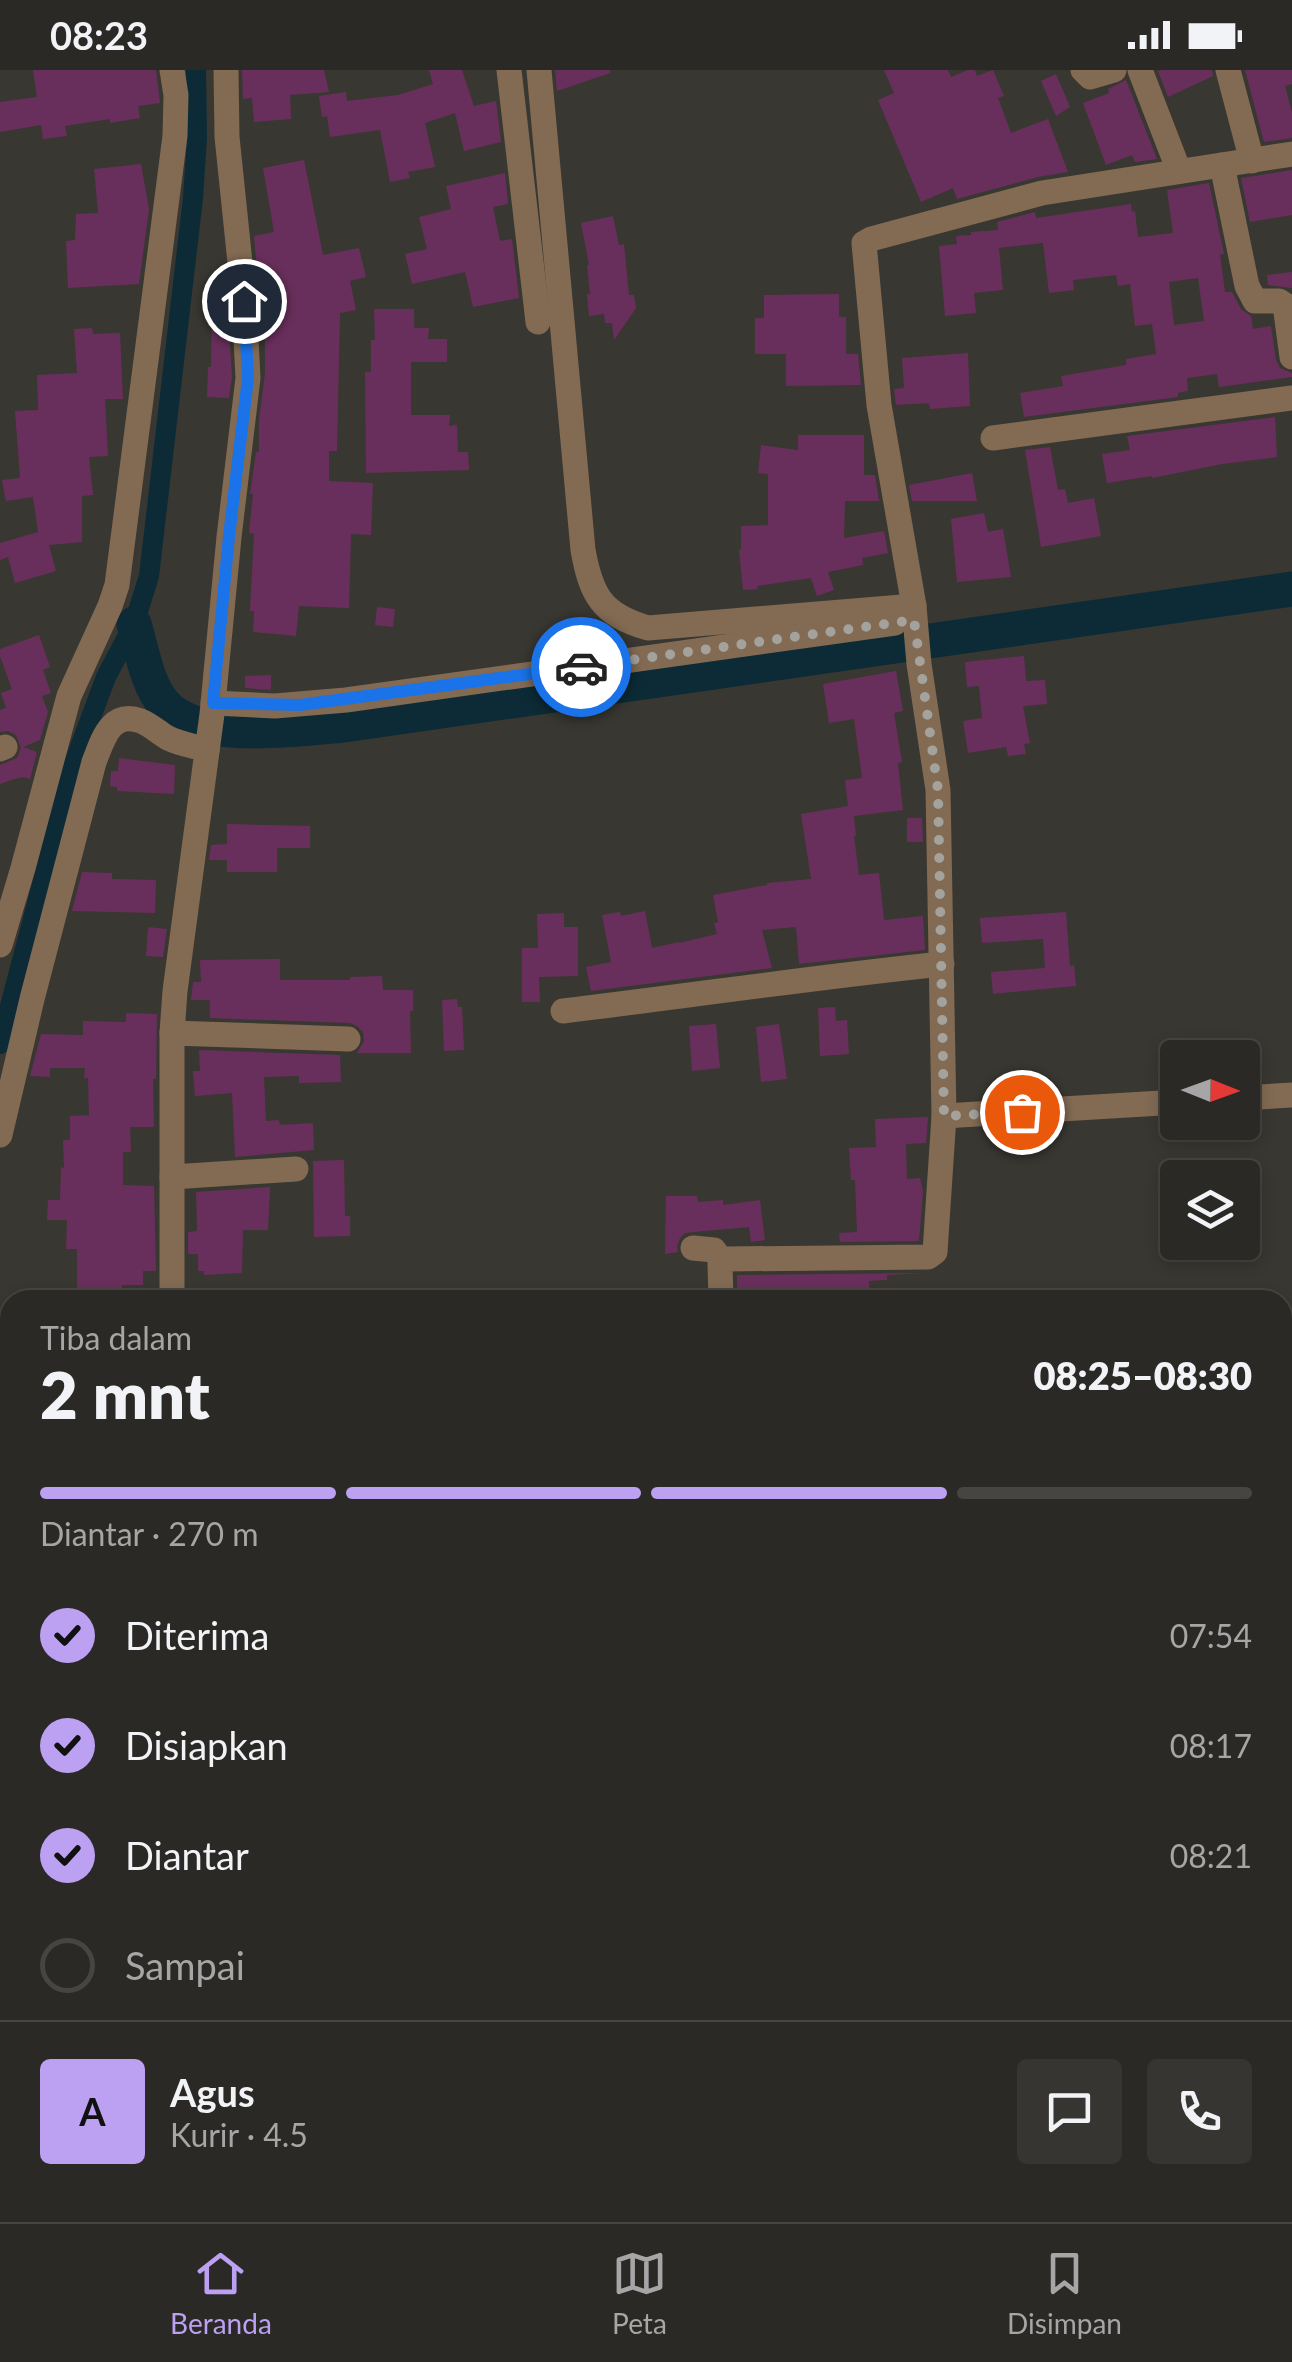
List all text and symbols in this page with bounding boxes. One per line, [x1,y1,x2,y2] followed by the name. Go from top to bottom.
[50,12,148,58] text: 08:23
[202,259,287,344] pin
[217,274,272,329] icon: home
[531,617,631,717] courier
[554,640,609,695] icon: car
[1160,1040,1260,1140] north arrow
[1160,1040,1260,1260] map controls
[980,1070,1065,1155] pin
[995,1085,1050,1140] icon: bag
[1160,1160,1260,1260] button: layers
[40,1318,192,1357] text: Tiba dalam
[1033,1352,1252,1398] text: 08:25–08:30
[40,1355,210,1433] text: 2 mnt
[40,1514,258,1553] text: Diantar · 270 m
[40,1608,95,1663] icon: check
[125,1612,269,1658] text: Diterima
[1170,1616,1252,1655] text: 07:54
[40,1718,95,1773] icon: check
[125,1722,288,1768] text: Disiapkan
[1170,1726,1252,1765] text: 08:17
[40,1828,95,1883] icon: check
[125,1832,249,1878] text: Diantar
[1170,1836,1252,1875] text: 08:21
[125,1942,245,1988] text: Sampai
[1017,2059,1122,2164] button: chat
[1147,2059,1252,2164] button: phone
[170,2069,255,2115] text: Agus
[79,2088,106,2134] text: A
[170,2115,308,2154] text: Kurir · 4.5
[170,2246,272,2340] tab: Beranda
[612,2246,667,2340] tab: Peta
[1007,2246,1122,2340] tab: Disimpan

